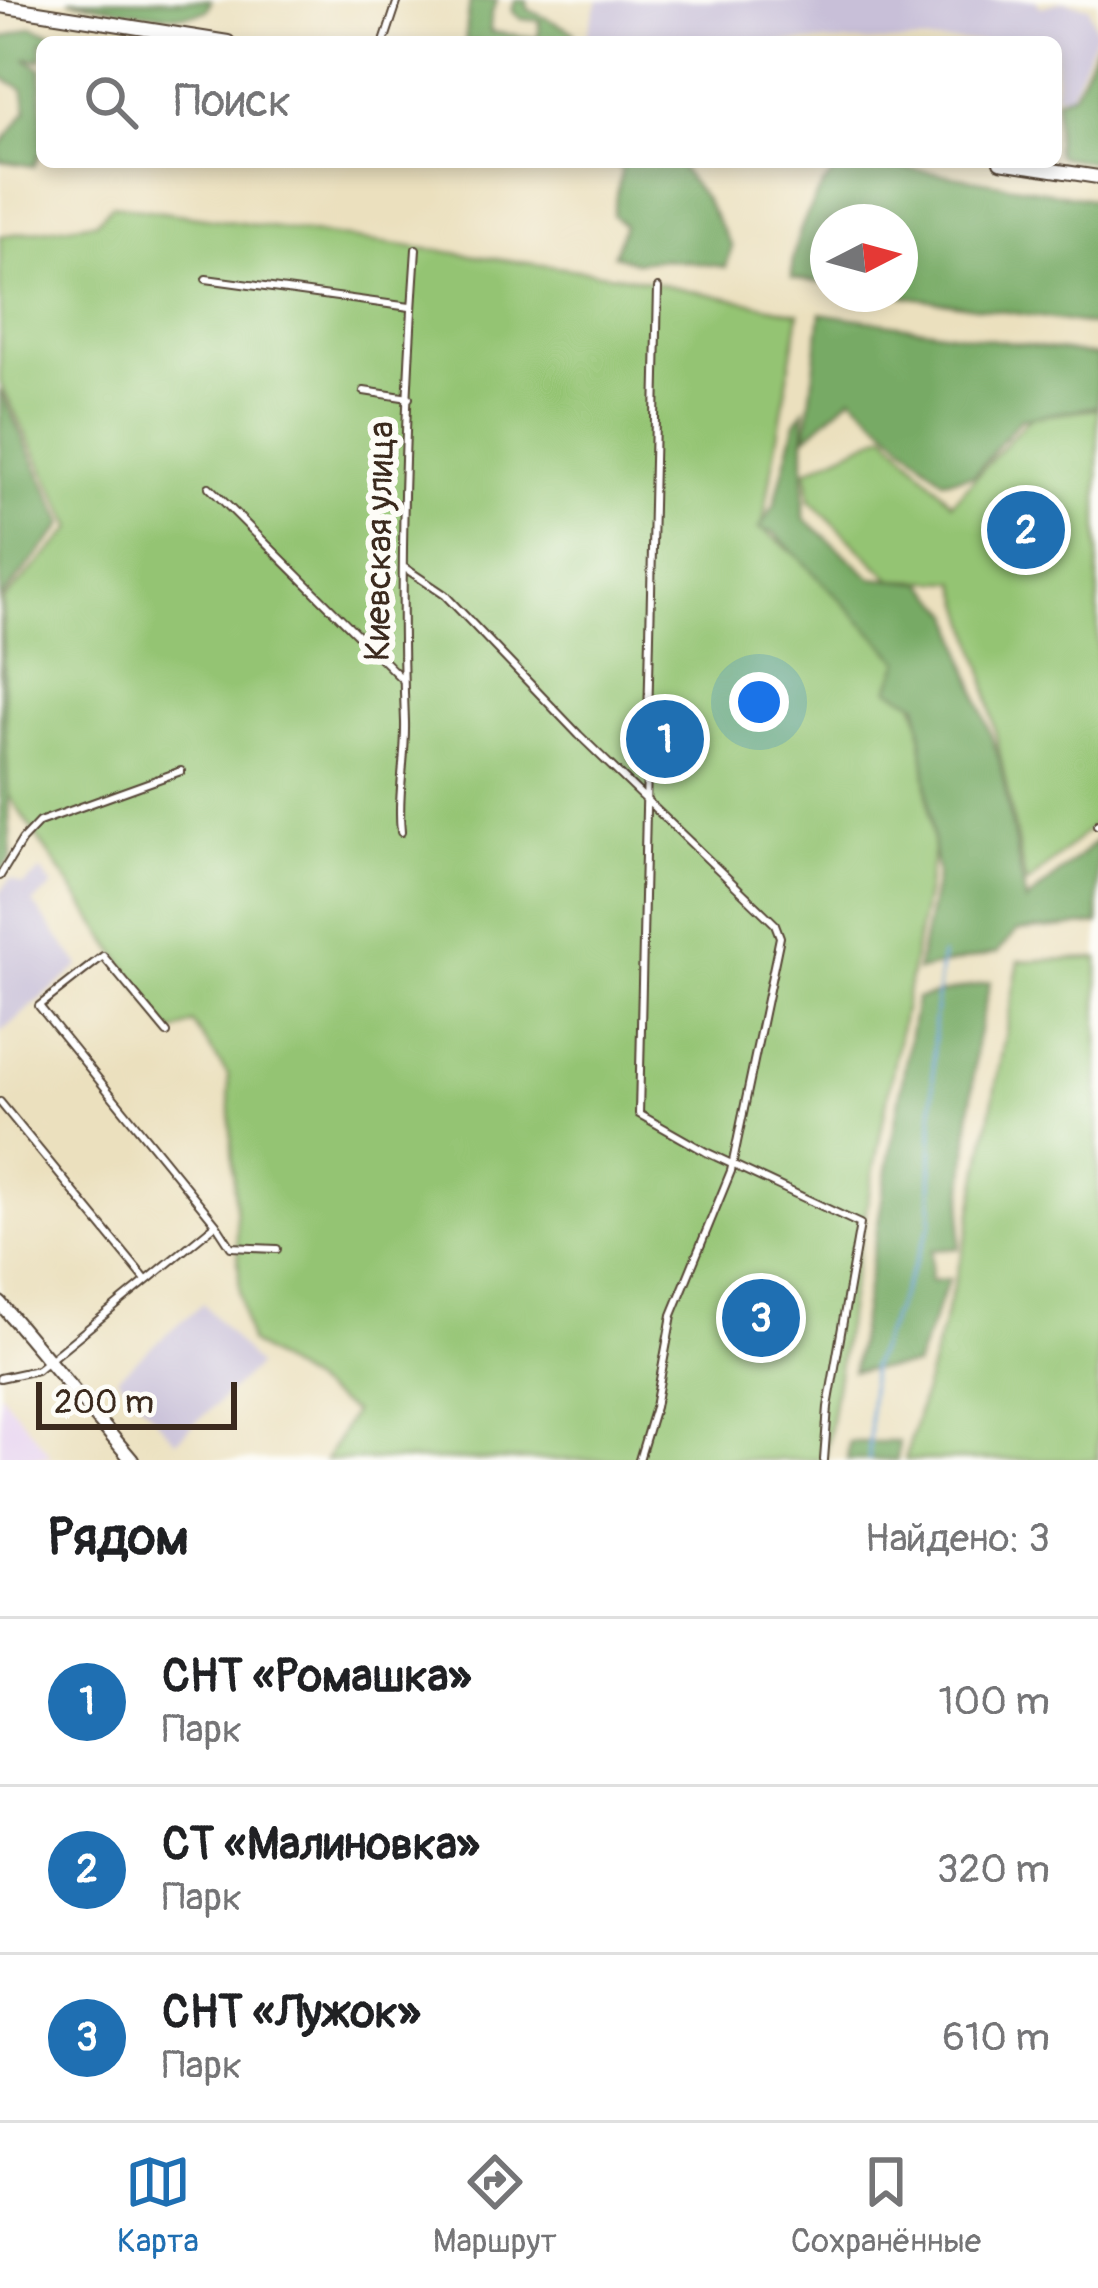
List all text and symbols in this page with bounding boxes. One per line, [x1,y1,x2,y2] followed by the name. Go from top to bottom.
[36,36,1062,168] search box
[78,69,144,135] icon: search
[174,74,291,130] text: Поиск
[810,204,918,312] north arrow
[355,421,404,661] street label: Киевская улица
[987,485,1065,575] pin: 2
[729,672,789,732] your location
[626,694,704,784] pin: 1
[722,1273,800,1363] pin: 3
[36,1376,237,1429] scale bar
[54,1382,154,1423] text: 200 m
[48,1506,189,1570] text: Рядом
[865,1514,1050,1563] text: Найдено: 3
[162,1649,471,1705] text: СНТ «Ромашка»
[79,1677,95,1726] text: 1
[938,1677,1050,1726] text: 100 m
[162,1705,242,1754] text: Парк
[162,1817,480,1873] text: СТ «Малиновка»
[76,1845,98,1894] text: 2
[937,1845,1050,1894] text: 320 m
[162,1873,242,1922] text: Парк
[162,1985,421,2041] text: СНТ «Лужок»
[76,2013,98,2062] text: 3
[942,2013,1050,2062] text: 610 m
[162,2041,242,2090] text: Парк
[117,2149,199,2262] tab: Карта
[433,2149,557,2262] tab: Маршрут
[791,2149,981,2262] tab: Сохранённые

